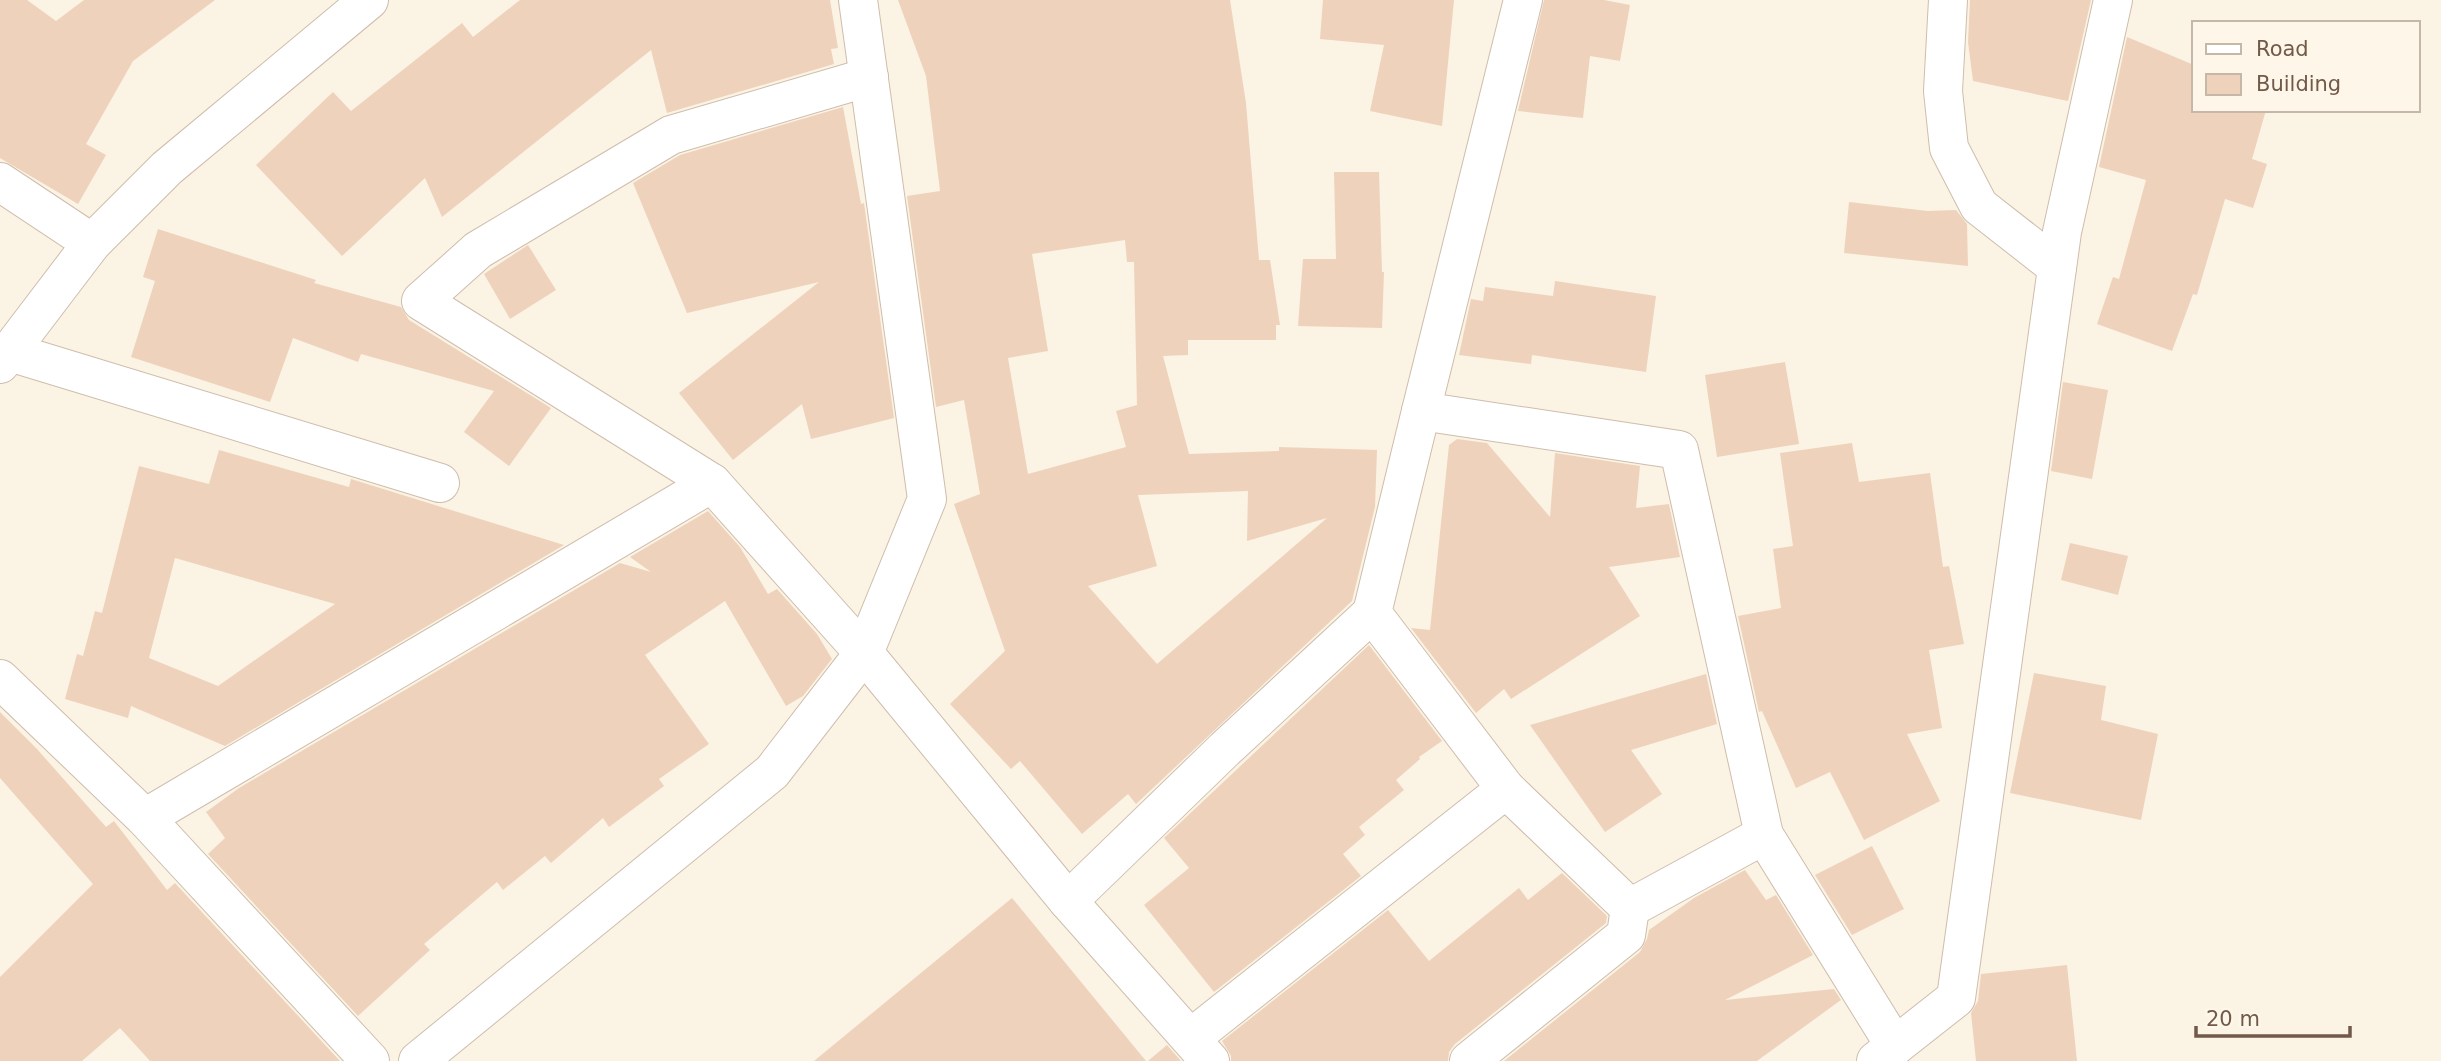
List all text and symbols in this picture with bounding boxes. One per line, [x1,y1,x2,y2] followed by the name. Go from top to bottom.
[2192,21,2420,112] legend
[2256,37,2309,61] text: Road
[2256,72,2341,96] text: Building
[2196,995,2350,1038] scale bar
[2206,1007,2260,1031] text: 20 m

